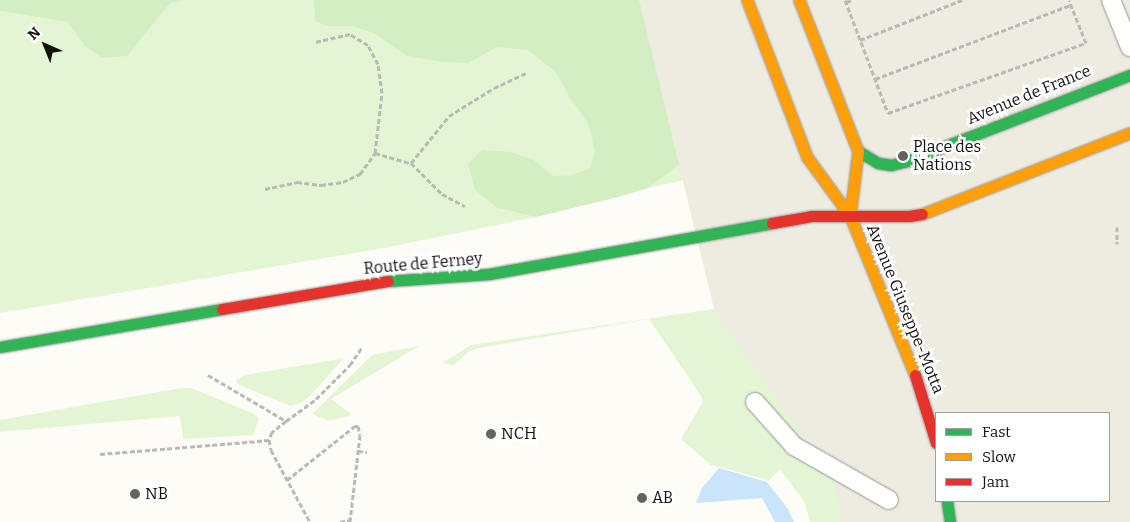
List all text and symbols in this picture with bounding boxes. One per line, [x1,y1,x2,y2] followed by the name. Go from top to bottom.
[20,20,70,70] north arrow
[24,24,44,44] text: N
[964,61,1094,129] street label: Avenue de France
[913,137,981,175] place label: Place des Nations
[897,150,909,162] marker: Place des Nations
[862,222,948,396] street label: Avenue Giuseppe-Motta
[363,249,483,279] street label: Route de Ferney
[935,412,1110,502] legend
[982,423,1011,441] text: Fast
[501,424,537,444] place label: NCH
[485,428,497,440] marker: NCH
[982,448,1016,466] text: Slow
[982,473,1009,491] text: Jam
[145,484,168,504] place label: NB
[129,488,141,500] marker: NB
[652,488,673,508] place label: AB
[636,492,648,504] marker: AB

